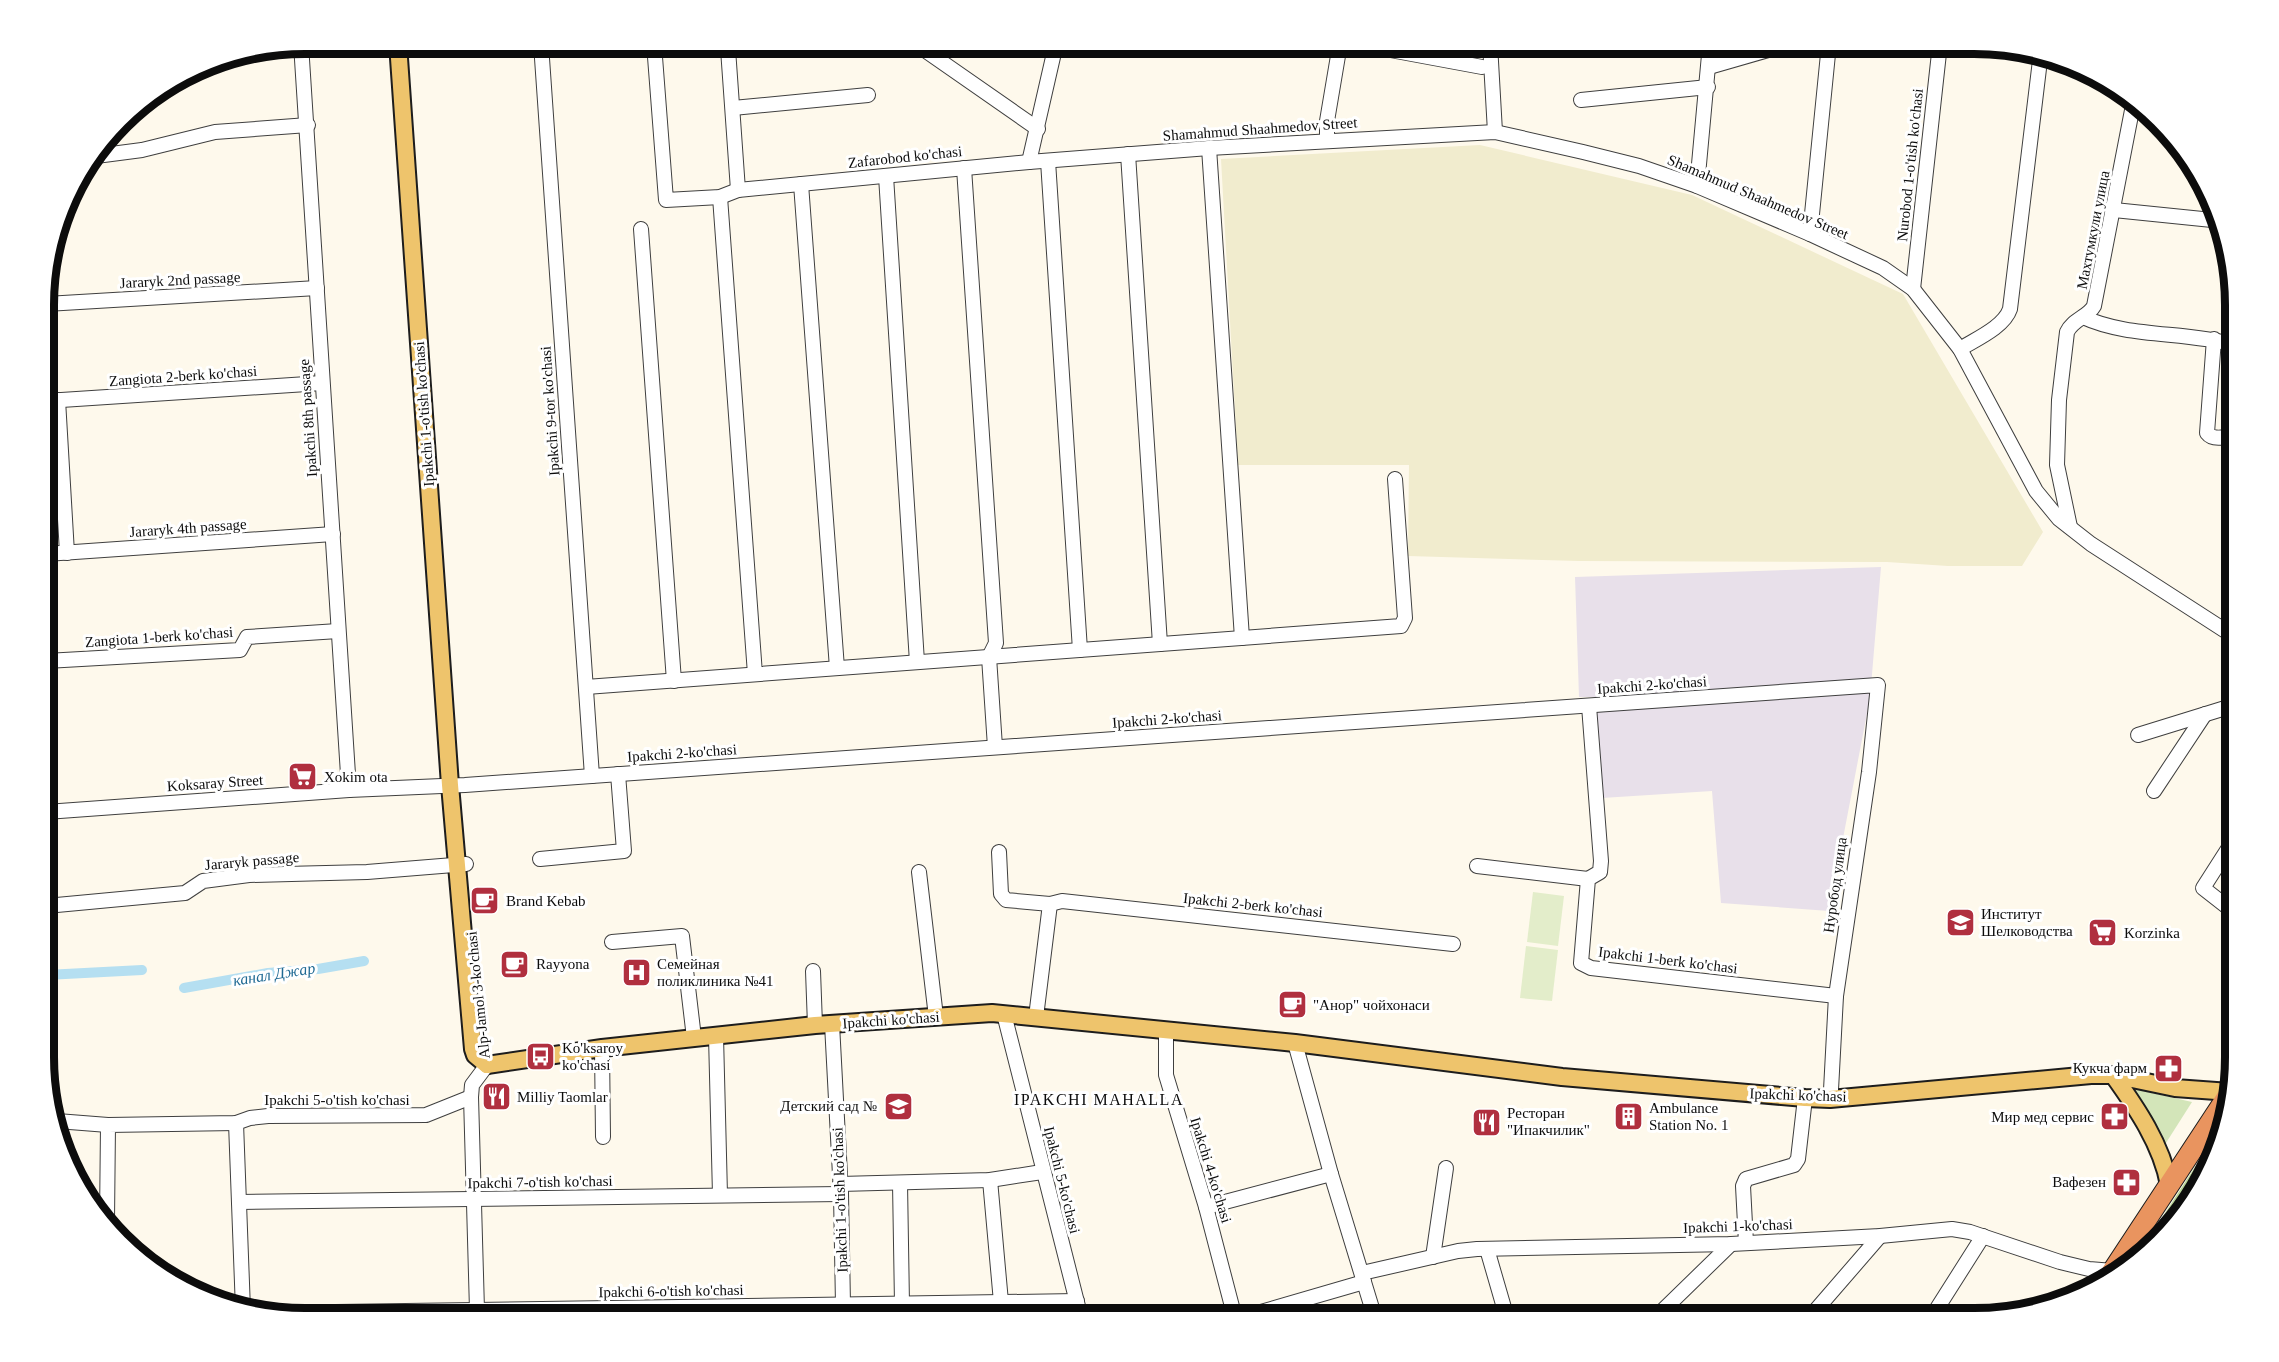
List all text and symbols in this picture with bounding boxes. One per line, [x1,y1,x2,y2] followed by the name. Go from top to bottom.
[1894,88,1926,242] street label: Nurobod 1-o'tish ko'chasi
[1162,114,1359,144] street label: Shamahmud Shaahmedov Street
[847,143,963,171] street label: Zafarobod ko'chasi
[1665,152,1852,243] street label: Shamahmud Shaahmedov Street
[2074,169,2112,291] street label: Махтумкули улица
[119,269,241,291] street label: Jararyk 2nd passage
[411,341,437,487] street label: Ipakchi 1-o'tish ko'chasi
[537,346,563,476] street label: Ipakchi 9-tor ko'chasi
[296,358,320,478] street label: Ipakchi 8th passage
[108,363,258,389] street label: Zangiota 2-berk ko'chasi
[129,516,247,540] street label: Jararyk 4th passage
[84,624,234,650] street label: Zangiota 1-berk ko'chasi
[1597,673,1707,697] street label: Ipakchi 2-ko'chasi
[1112,707,1222,731] street label: Ipakchi 2-ko'chasi
[627,741,737,765] street label: Ipakchi 2-ko'chasi
[287,761,319,793] supermarket icon: Xokim ota
[324,769,388,785] place label: Xokim ota
[166,772,264,794] street label: Koksaray Street
[1820,836,1850,934] street label: Нуробод улица
[204,849,300,873] street label: Jararyk passage
[469,885,501,917] cafe icon: Brand Kebab
[1182,890,1324,920] street label: Ipakchi 2-berk ko'chasi
[506,893,586,909] place label: Brand Kebab
[1981,906,2073,939] place label: Институт Шелководства
[1944,907,1976,939] school or university icon: Институт Шелководства
[2087,917,2119,949] supermarket icon: Korzinka
[2124,925,2180,941] place label: Korzinka
[463,930,493,1060] street label: Alp-Jamol 3-ko'chasi
[1597,944,1739,976] street label: Ipakchi 1-berk ko'chasi
[499,948,531,980] cafe icon: Rayyona
[536,956,590,972] place label: Rayyona
[657,956,773,989] place label: Семейная поликлиника №41
[620,957,652,989] hospital icon: Семейная поликлиника №41
[232,959,316,990] water label: канал Джар
[1276,989,1308,1021] cafe icon: "Анор" чойхонаси
[1313,997,1430,1013] place label: "Анор" чойхонаси
[842,1009,940,1031] street label: Ipakchi ko'chasi
[562,1040,624,1073] place label: Ko'ksaroy ko'chasi
[525,1041,557,1073] bus stop icon: Ko'ksaroy ko'chasi
[2152,1052,2184,1084] pharmacy icon: Кукча фарм
[2073,1060,2147,1076] place label: Кукча фарм
[480,1081,512,1113] restaurant icon: Milliy Taomlar
[1749,1085,1847,1105] street label: Ipakchi ko'chasi
[517,1089,608,1105] place label: Milliy Taomlar
[882,1090,914,1122] school or university icon: Детский сад №
[1014,1091,1184,1108] district label: IPAKCHI MAHALLA
[264,1092,410,1108] street label: Ipakchi 5-o'tish ko'chasi
[780,1098,877,1114] place label: Детский сад №
[1649,1100,1729,1133] place label: Ambulance Station No. 1
[1612,1101,1644,1133] building icon: Ambulance Station No. 1
[2099,1101,2131,1133] pharmacy icon: Мир мед сервис
[1507,1105,1590,1138] place label: Ресторан "Ипакчилик"
[1470,1106,1502,1138] restaurant icon: Ресторан "Ипакчилик"
[1991,1109,2094,1125] place label: Мир мед сервис
[1187,1115,1235,1225] street label: Ipakchi 4-ko'chasi
[1041,1125,1083,1235] street label: Ipakchi 5-ko'chasi
[829,1127,851,1273] street label: Ipakchi 1-o'tish ko'chasi
[2111,1166,2143,1198] pharmacy icon: Вафезен
[467,1173,613,1191] street label: Ipakchi 7-o'tish ko'chasi
[2052,1174,2106,1190] place label: Вафезен
[1683,1216,1793,1236] street label: Ipakchi 1-ko'chasi
[598,1282,744,1300] street label: Ipakchi 6-o'tish ko'chasi

